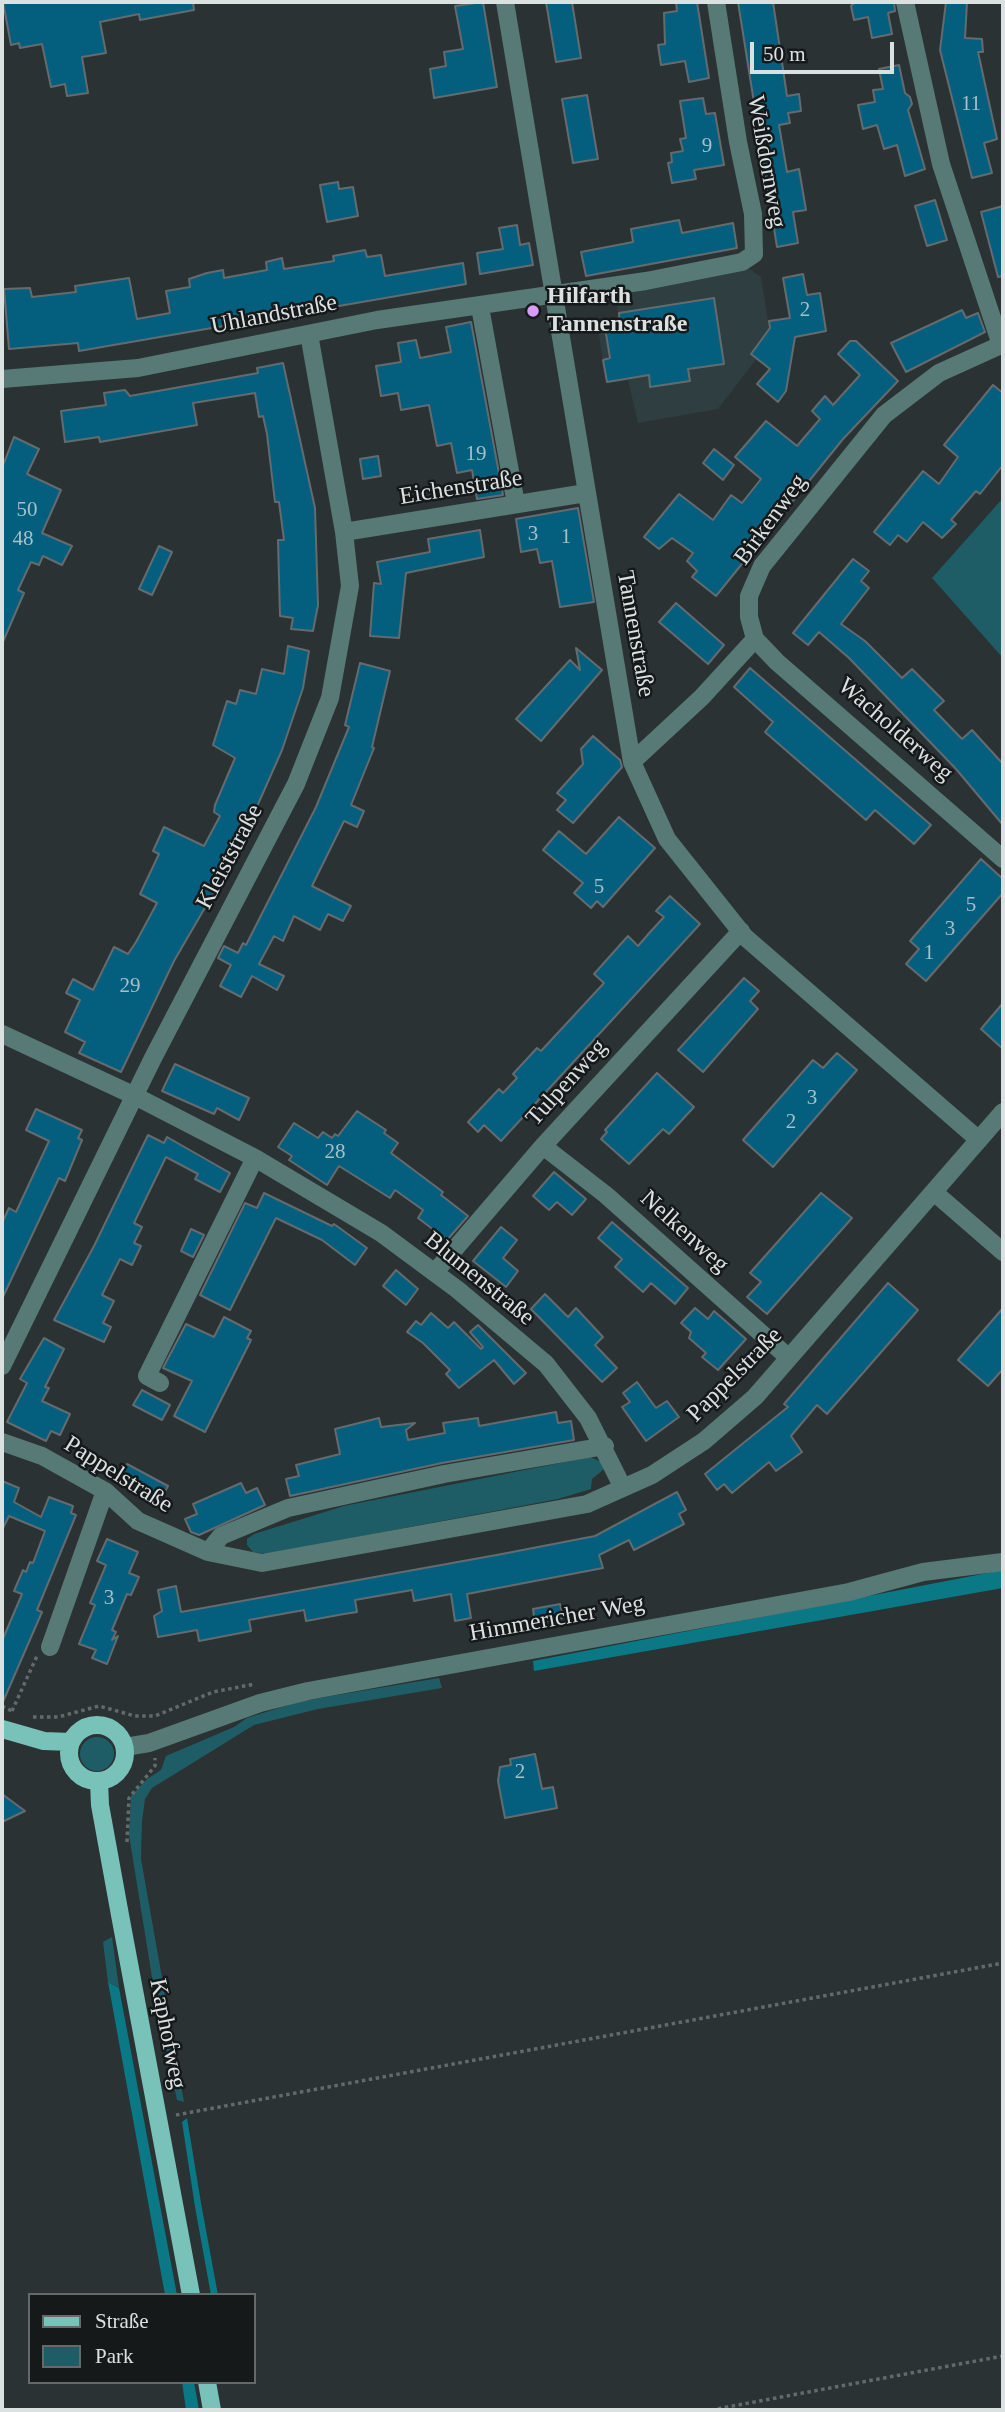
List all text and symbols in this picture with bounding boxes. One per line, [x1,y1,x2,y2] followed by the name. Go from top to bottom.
[753,28,897,72] scale bar
[763,42,806,66] text: 50 m
[961,91,981,117] house number: 11
[740,94,792,230] street label: Weißdornweg
[702,133,712,159] house number: 9
[547,283,687,339] place label: Hilfarth Tannenstraße
[208,289,340,341] street label: Uhlandstraße
[800,297,810,323] house number: 2
[525,303,541,319] marker: Hilfarth Tannenstraße
[466,441,486,467] house number: 19
[398,464,524,512] street label: Eichenstraße
[728,469,814,571] street label: Birkenweg
[16,497,38,523] house number: 50
[528,521,538,547] house number: 3
[561,524,571,550] house number: 1
[12,526,34,552] house number: 48
[610,569,660,699] street label: Tannenstraße
[831,672,959,788] street label: Wacholderweg
[190,800,270,914] street label: Kleiststraße
[594,874,604,900] house number: 5
[966,892,976,918] house number: 5
[945,916,955,942] house number: 3
[924,940,934,966] house number: 1
[120,973,140,999] house number: 29
[520,1034,614,1132] street label: Tulpenweg
[807,1085,817,1111] house number: 3
[786,1109,796,1135] house number: 2
[324,1139,346,1165] house number: 28
[634,1185,734,1279] street label: Nelkenweg
[418,1226,540,1332] street label: Blumenstraße
[681,1321,789,1429] street label: Pappelstraße
[58,1430,178,1520] street label: Pappelstraße
[104,1585,114,1611] house number: 3
[467,1589,647,1649] street label: Himmericher Weg
[515,1759,525,1785] house number: 2
[142,1976,192,2092] street label: Kaphofweg
[28,2293,256,2384] legend
[95,2309,149,2333] text: Straße
[95,2344,134,2368] text: Park

